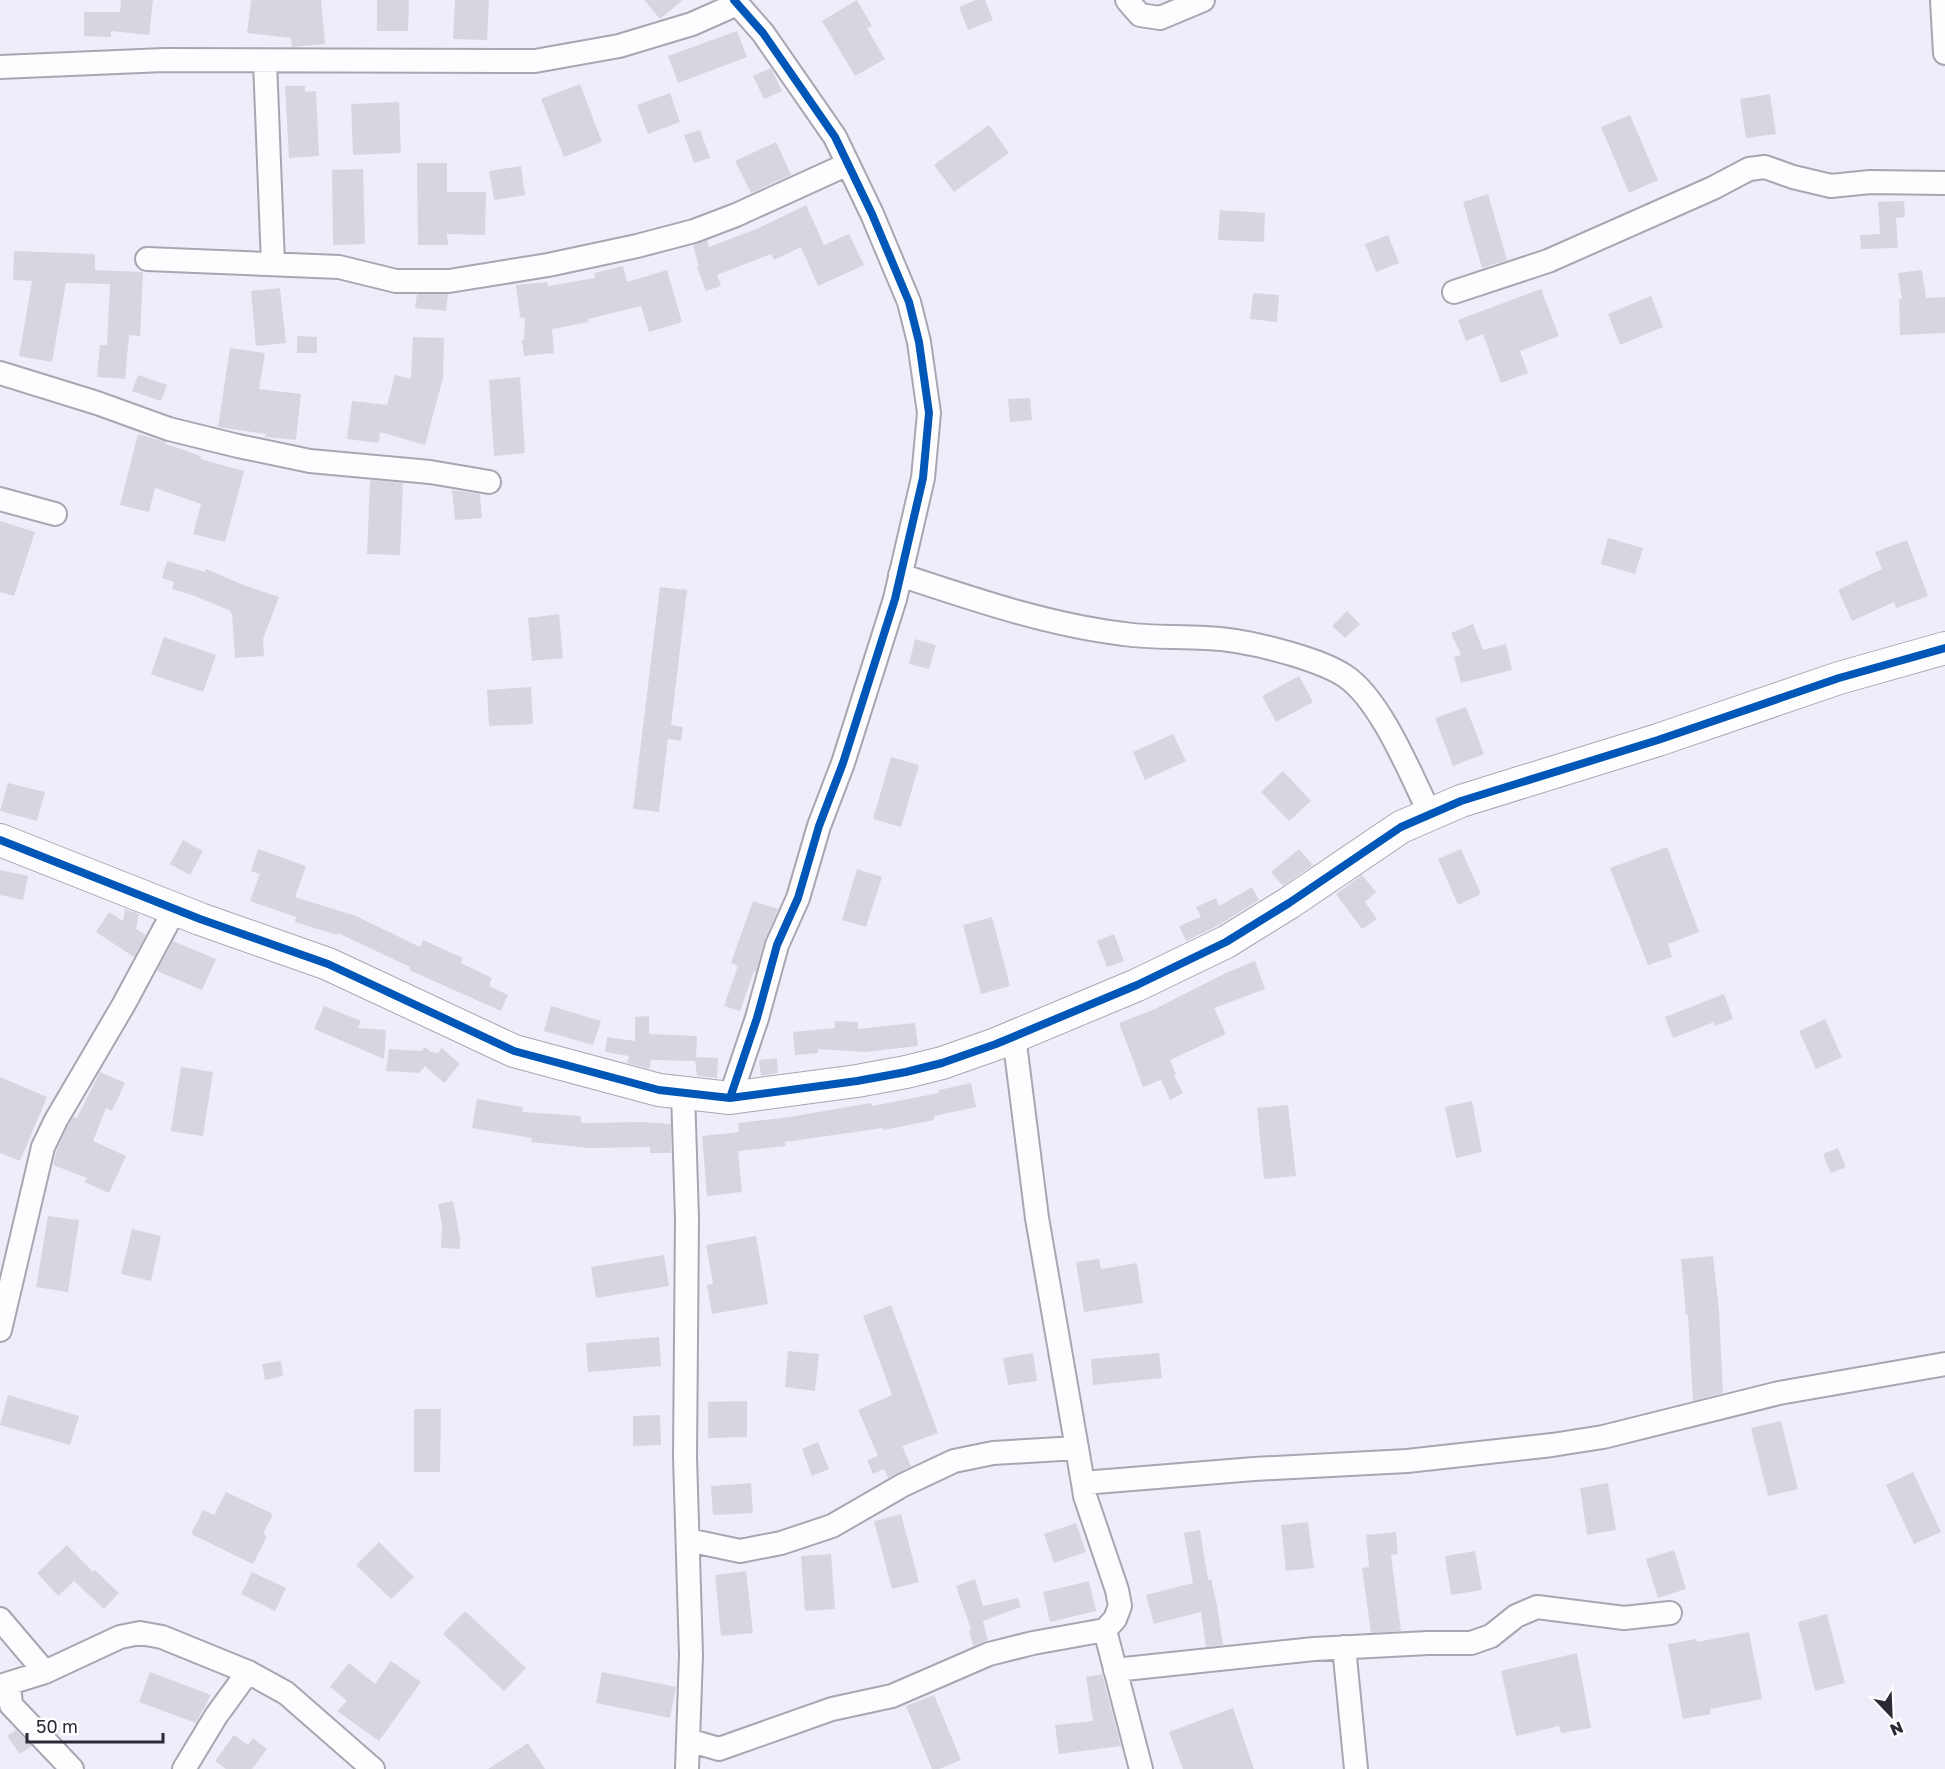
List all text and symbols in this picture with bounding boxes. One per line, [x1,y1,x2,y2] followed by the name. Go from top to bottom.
[1861,1685,1921,1745] north arrow
[27,1706,164,1744] scale bar
[36,1715,78,1737] text: 50 m
[1887,1717,1906,1740] text: N

